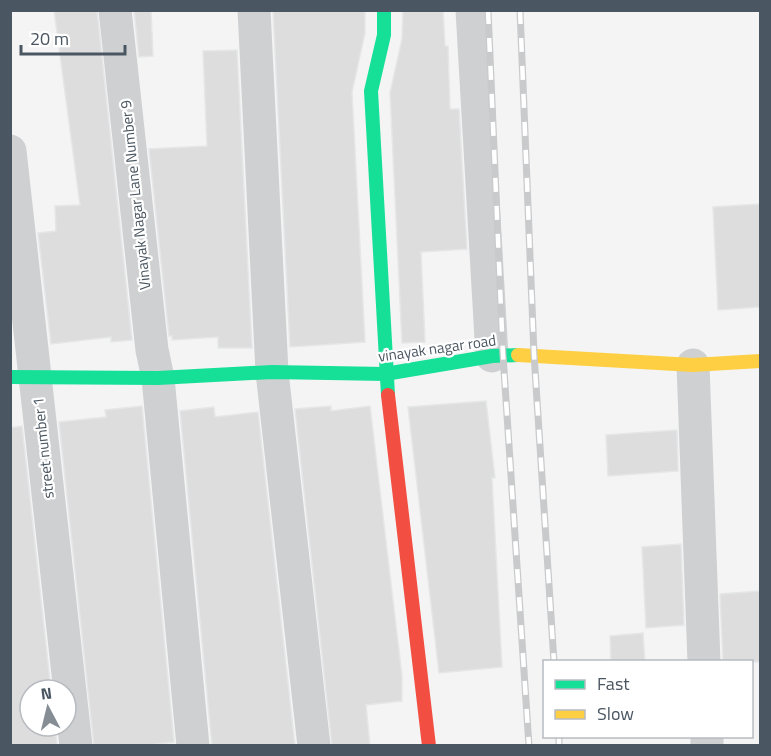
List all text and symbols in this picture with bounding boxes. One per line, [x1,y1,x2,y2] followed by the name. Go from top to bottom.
[21,18,124,56] scale bar
[30,25,69,52] text: 20 m
[114,99,156,291] street label: Vinayak Nagar Lane Number 9
[377,328,497,368] street label: vinayak nagar road
[26,396,60,500] street label: street number 1
[543,660,753,738] legend
[597,670,630,697] text: Fast
[18,678,78,738] north arrow
[39,681,53,706] text: N
[597,700,634,727] text: Slow

